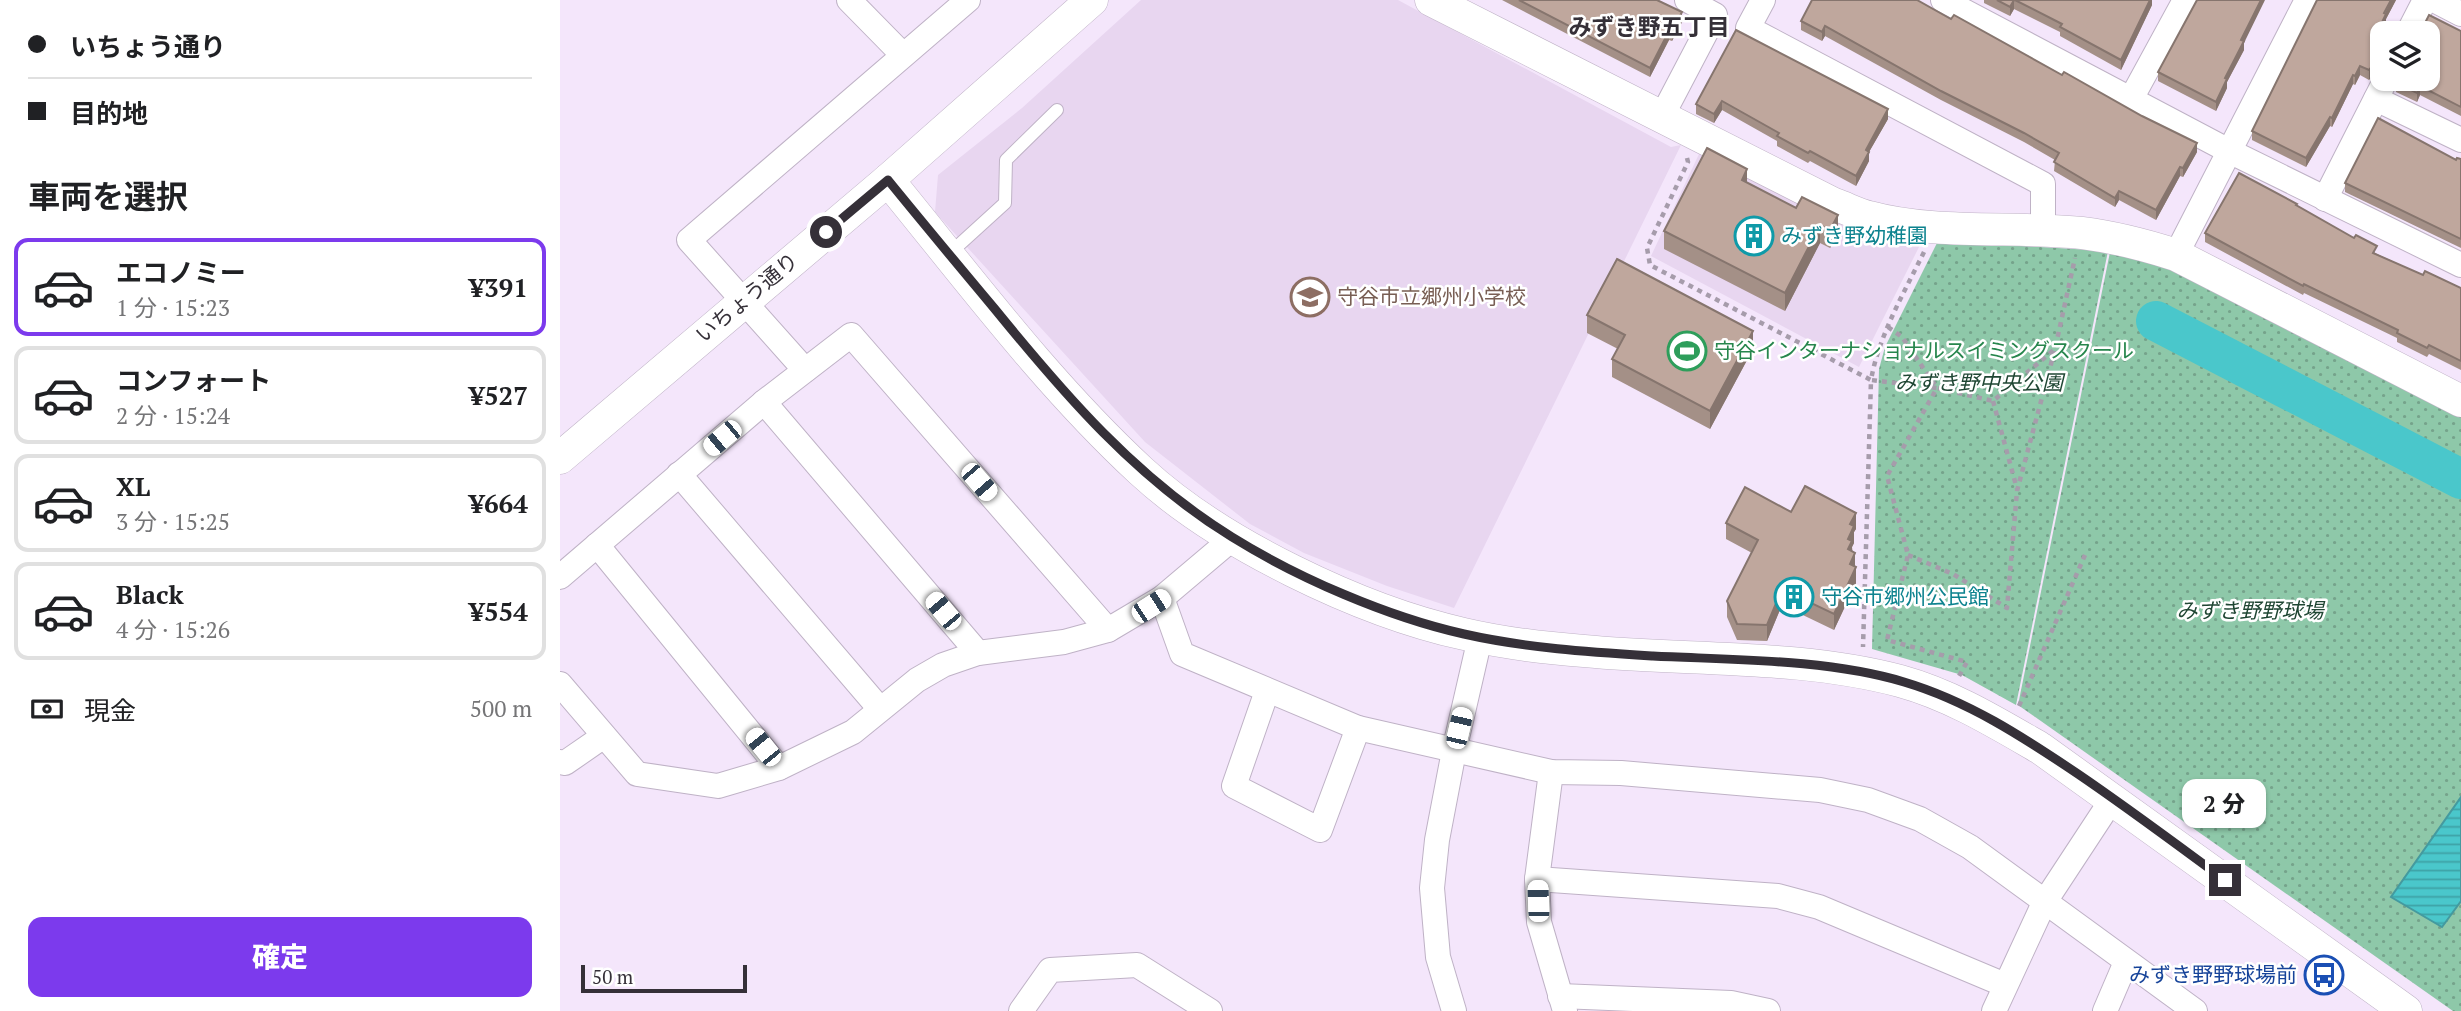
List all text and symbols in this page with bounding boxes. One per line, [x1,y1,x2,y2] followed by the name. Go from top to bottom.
[1569,11,1730,42] district label: みずき野五丁目
[2370,21,2440,91] map controls
[2370,21,2440,91] button: layers
[70,29,226,63] text: いちょう通り
[70,96,148,130] text: 目的地
[28,175,188,217] text: 車両を選択
[1733,215,1775,257] building icon: みずき野幼稚園
[810,216,842,248] route start
[1781,221,1928,249] place label: みずき野幼稚園
[689,246,804,348] street label: いちょう通り
[116,255,246,289] text: エコノミー
[32,256,95,319] icon: car
[469,270,528,304] text: ¥391
[1289,276,1331,318] school or university icon: 守谷市立郷州小学校
[1337,282,1526,310] place label: 守谷市立郷州小学校
[116,292,230,323] text: 1 分 · 15:23
[1666,330,1708,372] sports icon: 守谷インターナショナルスイミングスクール
[1714,336,2134,364] place label: 守谷インターナショナルスイミングスクール
[116,363,271,397] text: コンフォート
[32,364,95,427] icon: car
[1895,368,2066,396] park label: みずき野中央公園
[469,378,528,412] text: ¥527
[116,400,230,431] text: 2 分 · 15:24
[700,416,745,460] car
[958,459,1001,505] car
[116,469,150,503] text: XL
[32,472,95,535] icon: car
[469,486,528,520] text: ¥664
[116,506,230,537] text: 3 分 · 15:25
[1773,576,1815,618] building icon: 守谷市郷州公民館
[116,577,184,611] text: Black
[32,580,95,643] icon: car
[1821,582,1989,610] place label: 守谷市郷州公民館
[1128,586,1175,626] car
[922,588,965,634] car
[469,594,528,628] text: ¥554
[2177,596,2325,624] park label: みずき野野球場
[116,614,230,645] text: 4 分 · 15:26
[28,690,66,728] icon: cash
[84,693,136,727] text: 現金
[470,693,532,724] text: 500 m
[1445,705,1474,751] car
[742,724,785,770] car
[2183,778,2267,828] callout: 2 分
[2203,788,2245,819] text: 2 分
[2209,864,2241,896] route end
[1527,880,1550,922] car
[28,917,532,997] button: 確定
[2303,954,2345,996] bus stop icon: みずき野野球場前
[2129,960,2297,988] place label: みずき野野球場前
[581,962,747,994] scale bar
[592,964,633,989] text: 50 m

